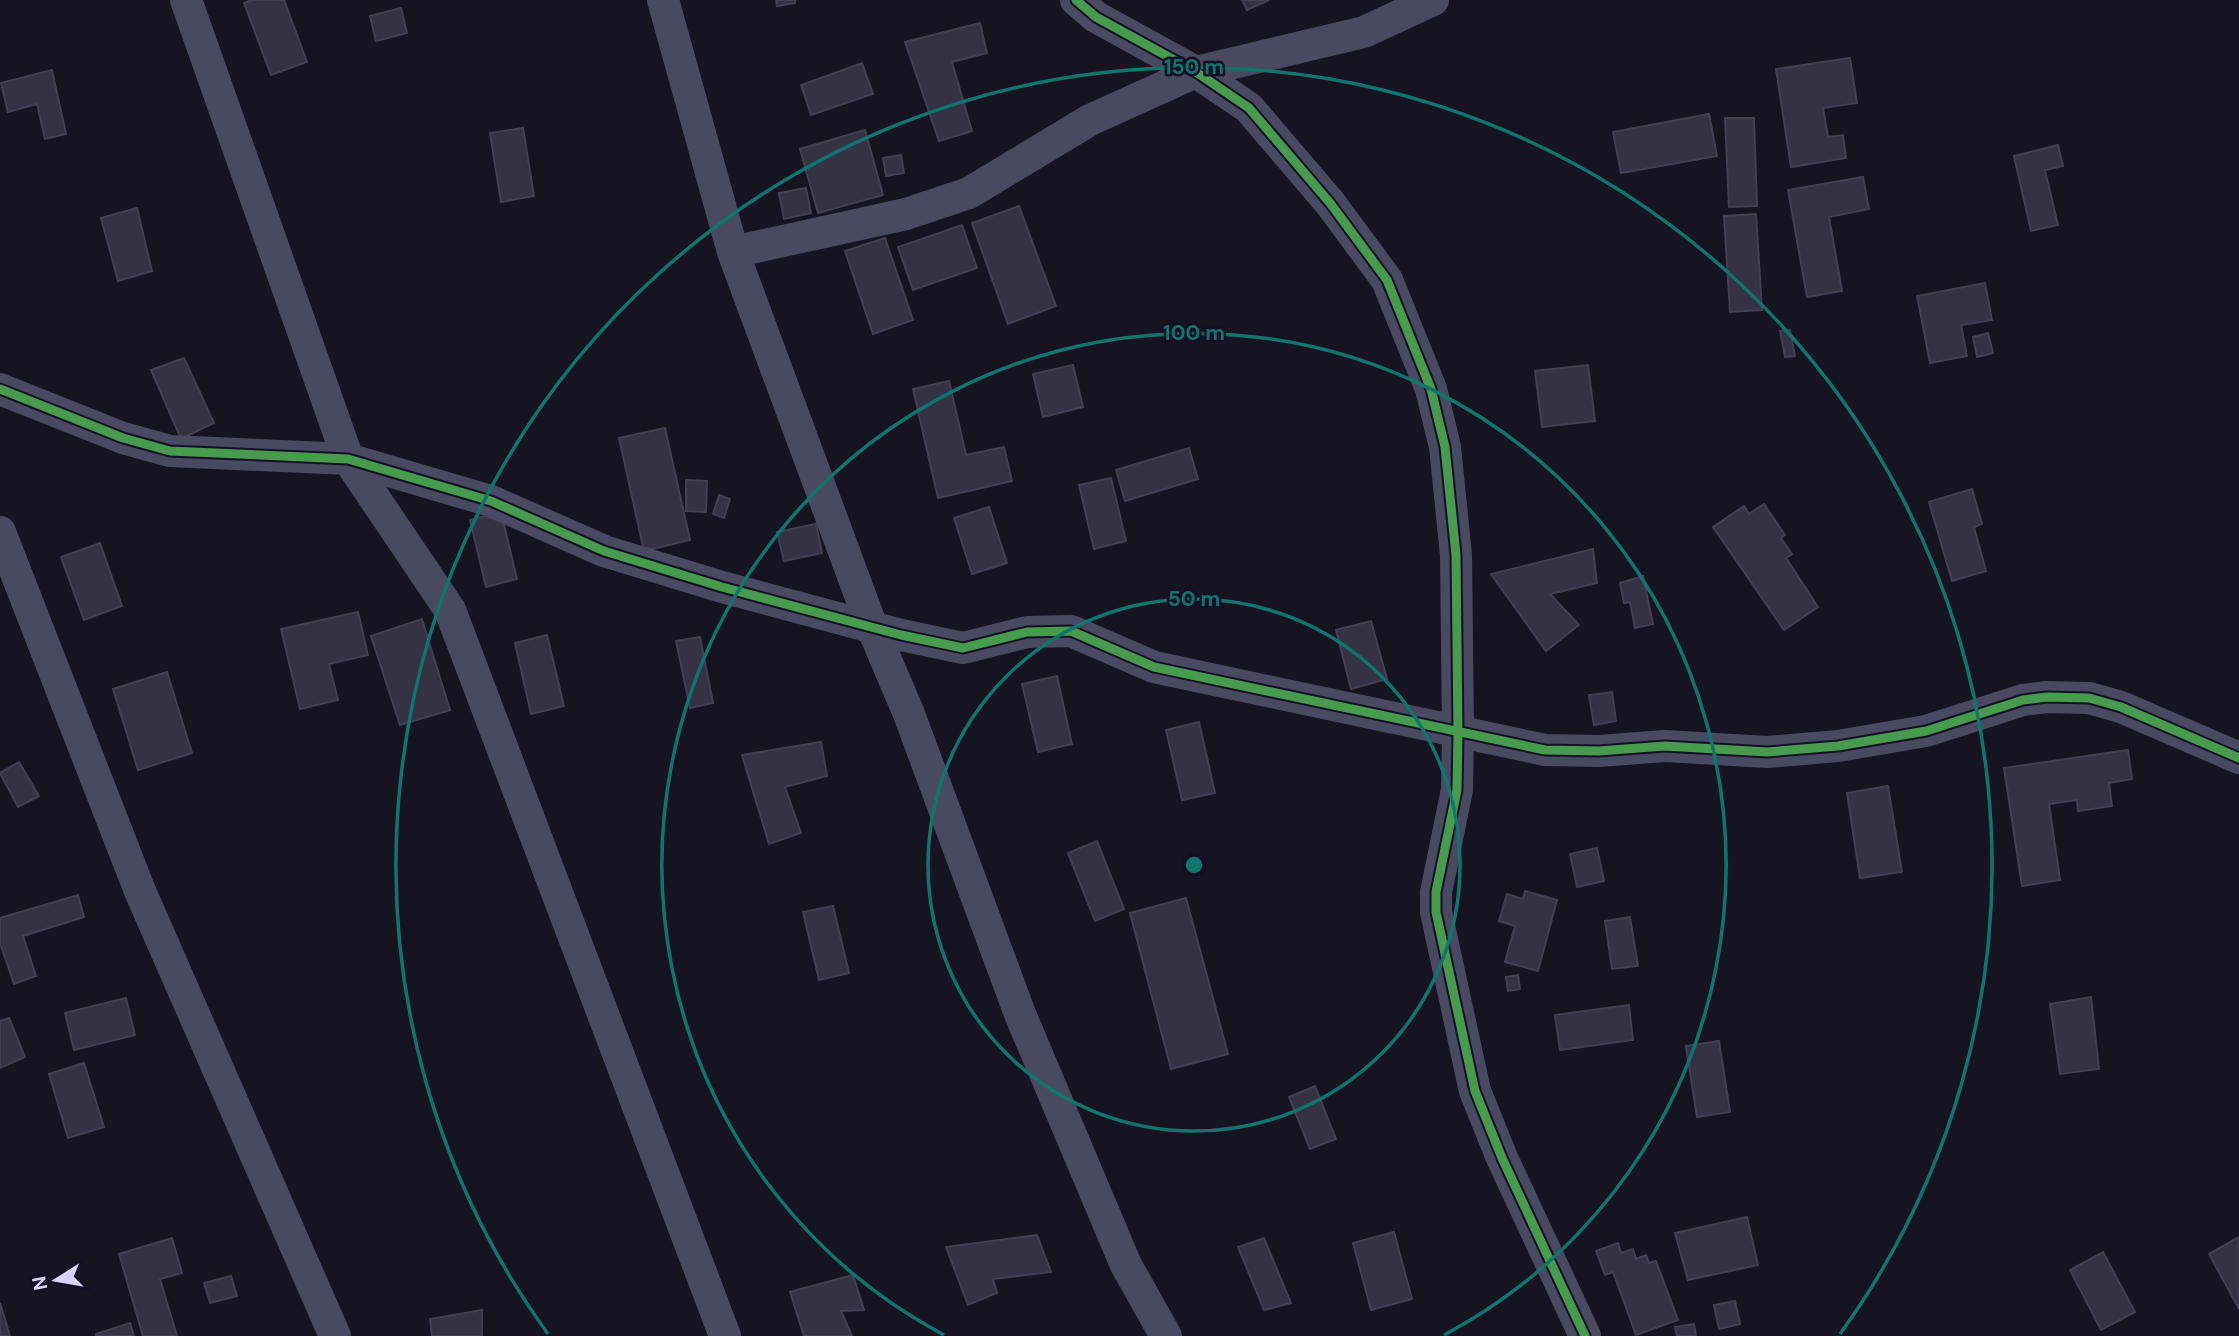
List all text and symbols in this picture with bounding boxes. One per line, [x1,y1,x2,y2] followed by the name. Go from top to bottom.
[1164,53,1224,81] text: 150 m
[1163,319,1225,347] text: 100 m
[1168,585,1220,613] text: 50 m
[1182,853,1206,877] centre of rings
[21,1245,91,1315] north arrow
[26,1274,53,1292] text: N

